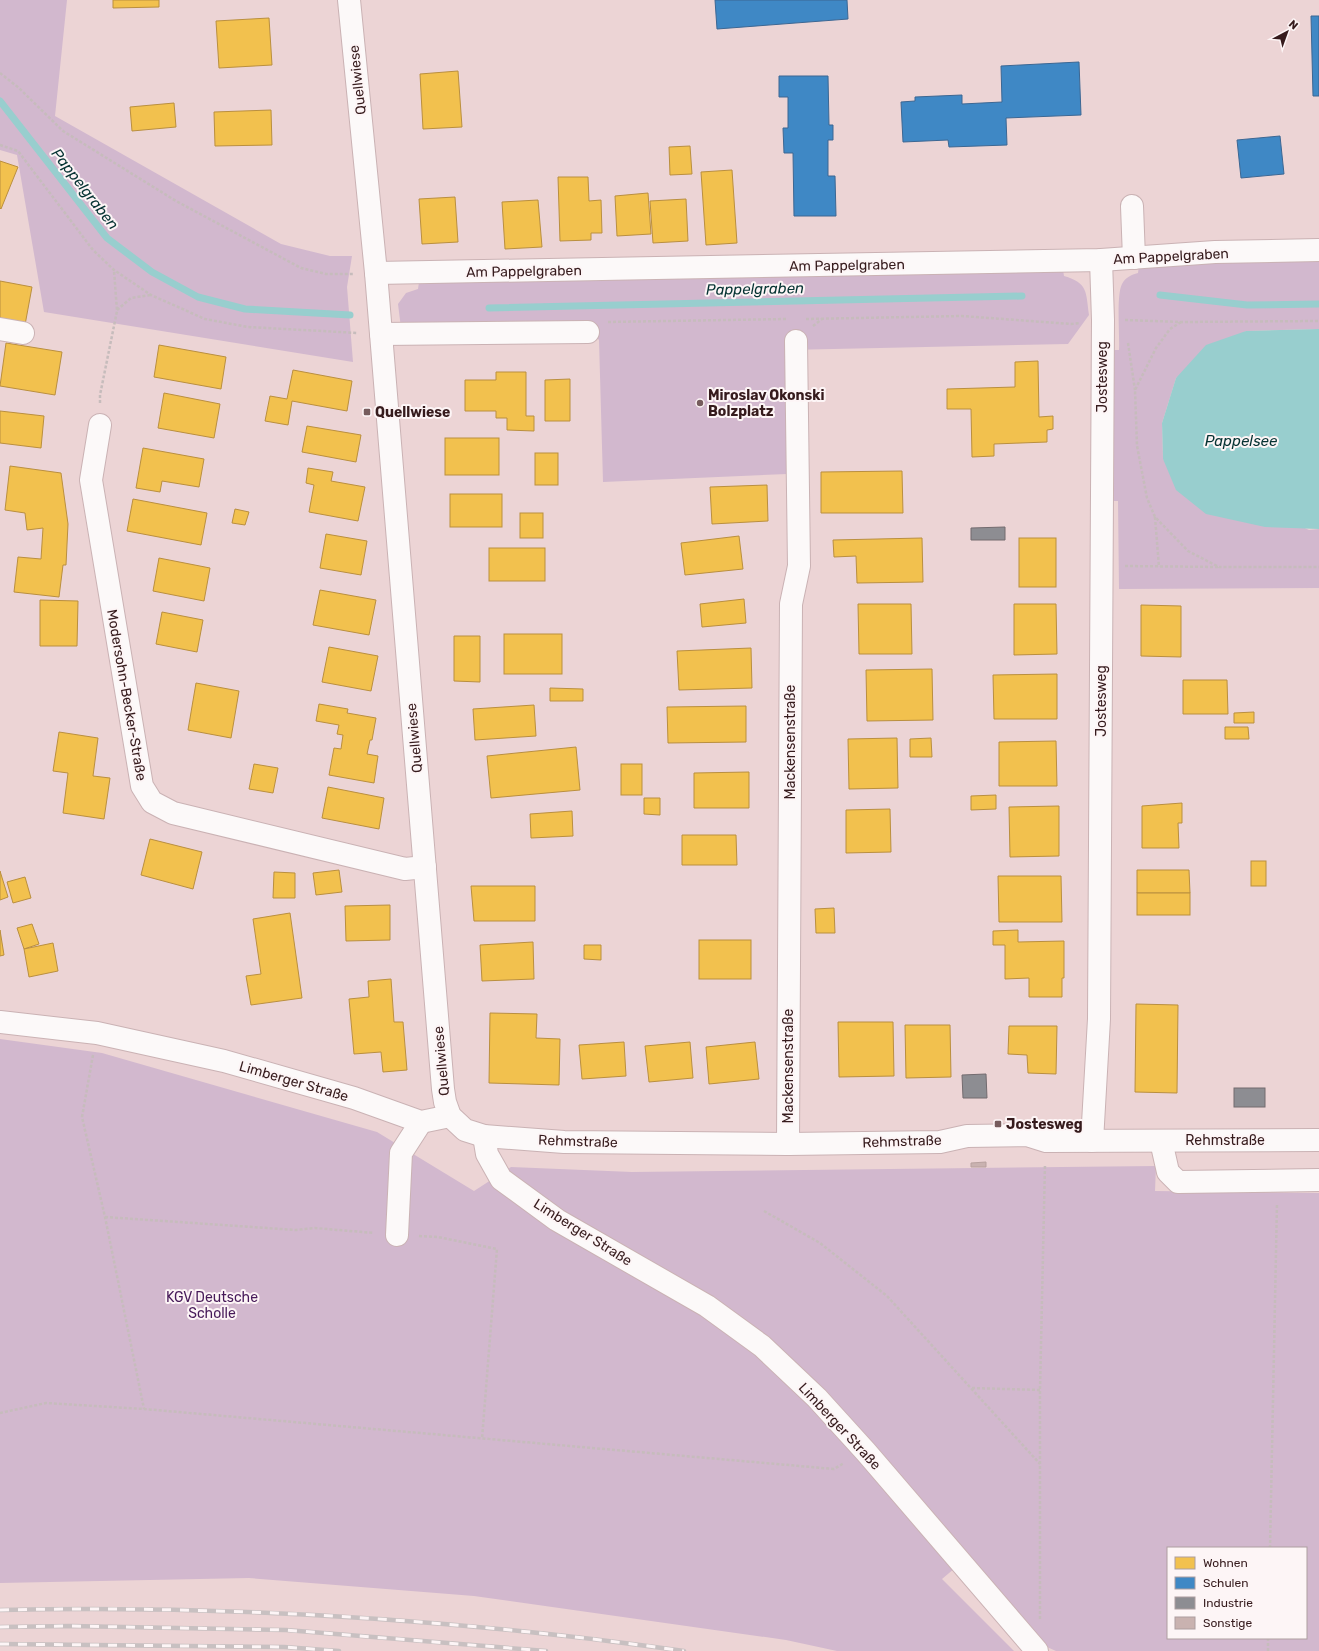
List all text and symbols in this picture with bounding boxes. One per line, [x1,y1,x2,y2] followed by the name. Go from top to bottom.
[1267,12,1307,52] north arrow
[1286,17,1301,32] text: N
[345,44,370,116] street label: Quellwiese
[48,145,122,233] water label: Pappelgraben
[1113,245,1229,268] street label: Am Pappelgraben
[789,256,905,275] street label: Am Pappelgraben
[466,262,582,281] street label: Am Pappelgraben
[706,279,804,299] water label: Pappelgraben
[1094,341,1111,413] street label: Jostesweg
[708,387,825,420] place label: Miroslav Okonski Bolzplatz
[695,398,705,408] marker: Miroslav Okonski Bolzplatz
[375,404,450,421] place label: Quellwiese
[362,407,372,417] marker: Quellwiese
[1205,432,1278,450] water label: Pappelsee
[103,608,150,782] street label: Modersohn-Becker-Straße
[1093,665,1110,737] street label: Jostesweg
[782,684,799,799] street label: Mackensenstraße
[403,702,426,774] street label: Quellwiese
[780,1008,797,1123] street label: Mackensenstraße
[430,1025,453,1097] street label: Quellwiese
[237,1058,351,1105] street label: Limberger Straße
[1006,1116,1083,1133] place label: Jostesweg
[993,1119,1003,1129] marker: Jostesweg
[538,1132,618,1151] street label: Rehmstraße
[862,1132,942,1151] street label: Rehmstraße
[1185,1132,1265,1149] street label: Rehmstraße
[530,1195,635,1270] street label: Limberger Straße
[166,1289,258,1322] park label: KGV Deutsche Scholle
[795,1379,884,1474] street label: Limberger Straße
[1167,1547,1307,1639] legend
[1203,1556,1248,1570] text: Wohnen
[1203,1576,1249,1590] text: Schulen
[1203,1596,1253,1610] text: Industrie
[1203,1616,1252,1630] text: Sonstige

